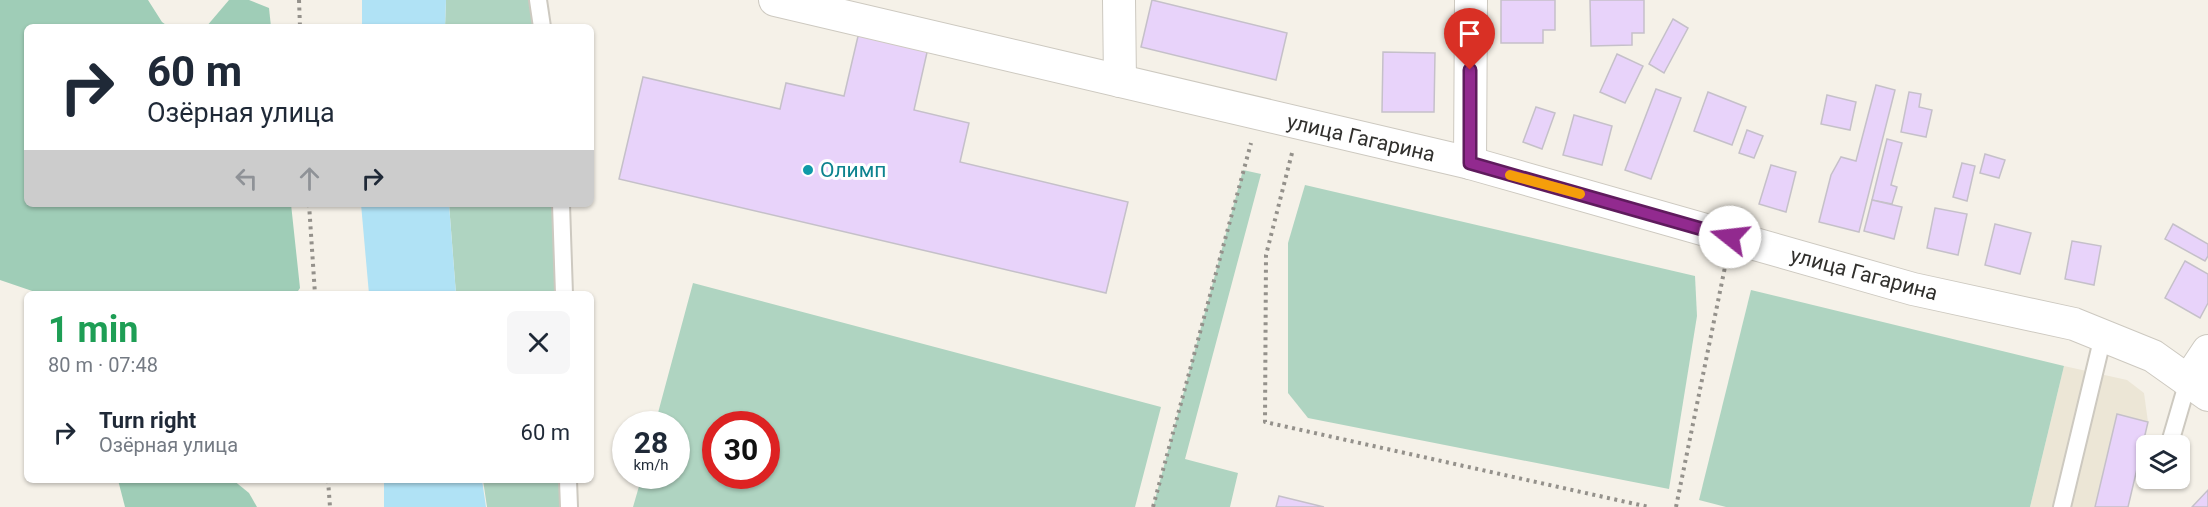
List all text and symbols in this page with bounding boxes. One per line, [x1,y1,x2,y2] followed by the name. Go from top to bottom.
[1444,8,1495,70] pin
[1453,17,1486,50] icon: arrive
[147,47,242,96] text: 60 m
[48,48,126,126] icon: right
[147,97,335,129] text: Озёрная улица
[1284,109,1438,167] street label: улица Гагарина
[820,158,886,182] place label: Олимп
[230,162,263,195] icon: left
[293,162,326,195] icon: ahead
[356,162,389,195] icon: right
[801,163,815,177] marker: Олимп
[1698,205,1762,269] position arrow
[1788,243,1940,305] street label: улица Гагарина
[48,309,139,351] text: 1 min
[507,311,570,374] button: close
[48,353,158,377] text: 80 m · 07:48
[99,408,196,433] text: Turn right
[702,411,780,489] speed limit sign: 30
[48,416,81,449] icon: right
[521,420,570,445] text: 60 m
[634,425,668,460] text: 28
[99,433,238,457] text: Озёрная улица
[2136,435,2190,489] map controls
[2136,435,2190,489] button: layers
[633,456,669,474] text: km/h

